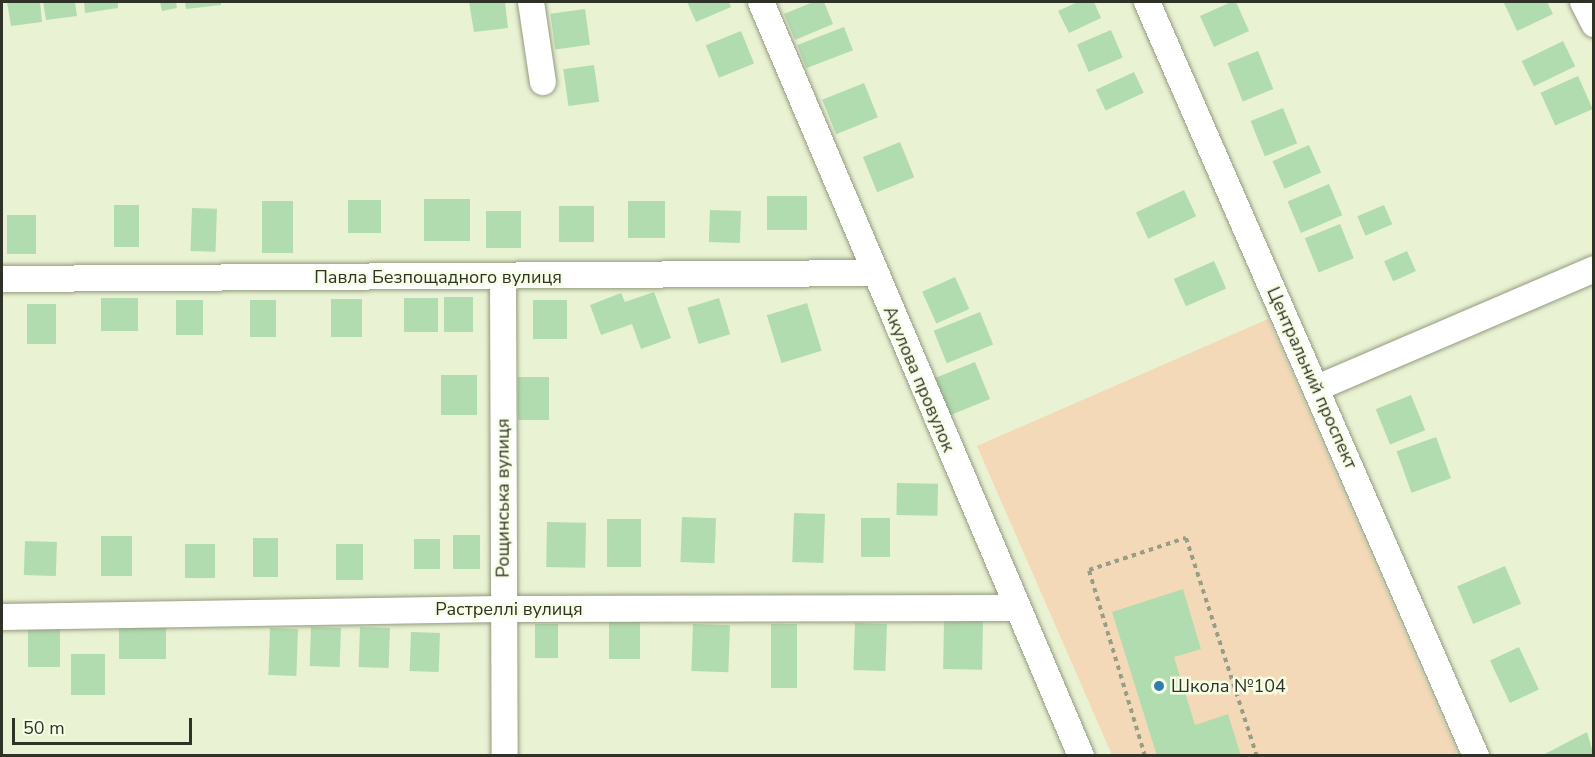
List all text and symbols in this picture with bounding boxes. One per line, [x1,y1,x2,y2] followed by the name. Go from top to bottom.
[314,266,562,288] street label: Павла Безпощадного вулиця
[1262,284,1362,472] street label: Центральний проспект
[879,303,959,455] street label: Акулова провулок
[492,418,514,578] street label: Рощинська вулиця
[435,598,583,620] street label: Растреллі вулиця
[1171,675,1286,697] place label: Школа №104
[1152,679,1166,693] marker: Школа №104
[15,706,195,744] scale bar
[23,716,65,740] text: 50 m

